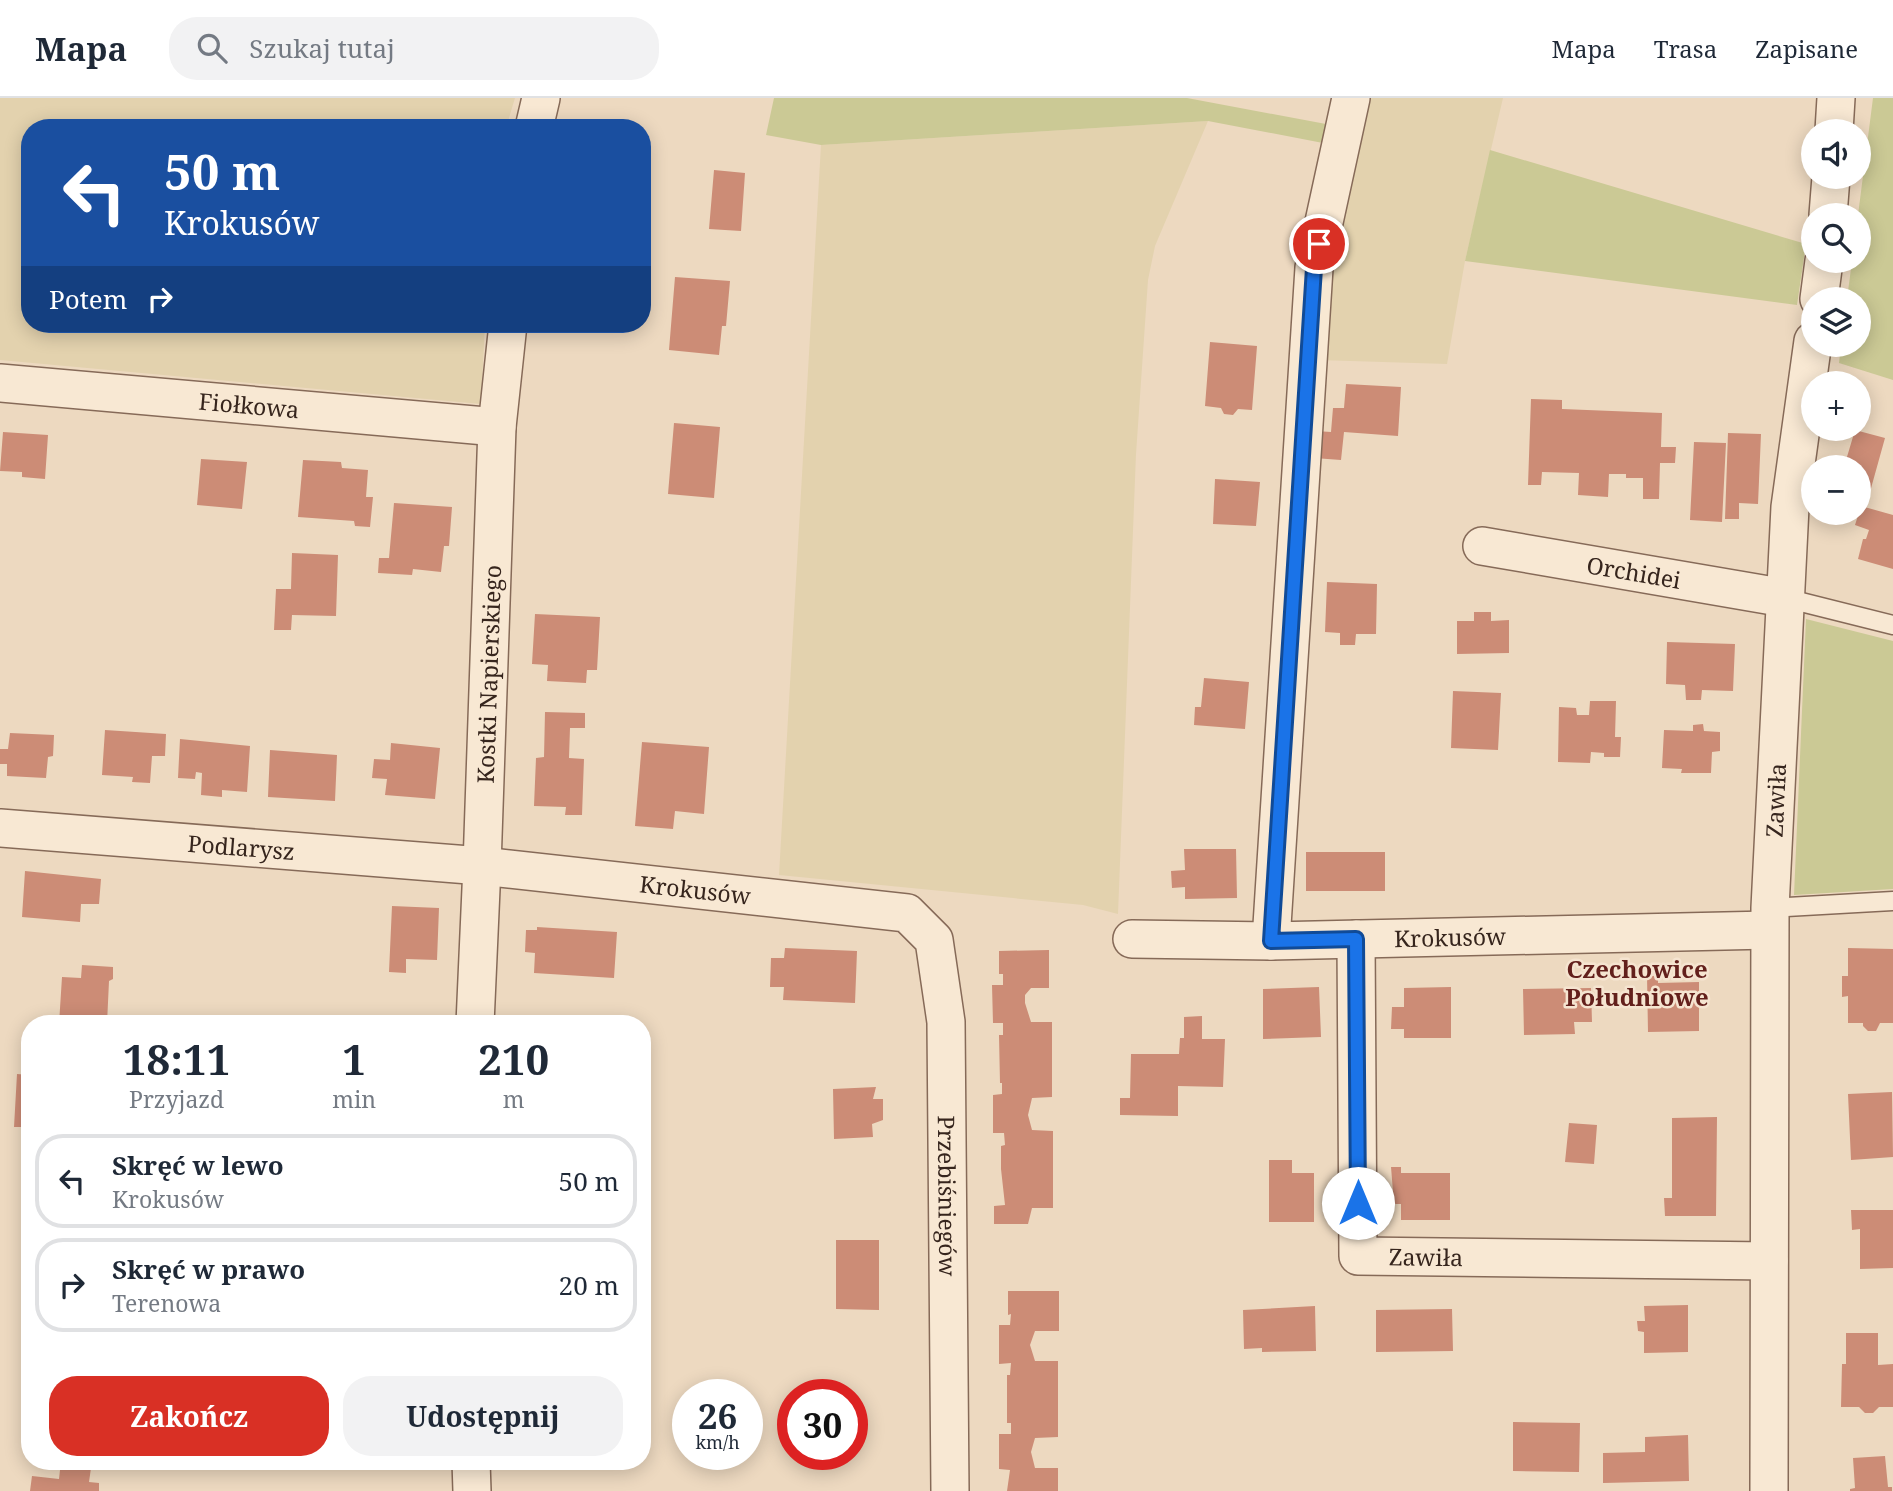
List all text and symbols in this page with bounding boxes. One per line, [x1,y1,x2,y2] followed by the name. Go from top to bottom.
[169,17,659,80] search box
[35,26,127,71] text: Mapa
[193,29,231,67] icon: search
[249,30,395,66] text: Szukaj tutaj
[1552,32,1616,65] text: Mapa
[1654,32,1717,65] text: Trasa
[1755,32,1858,65] text: Zapisane
[1801,119,1871,525] map controls
[1801,119,1871,189] button: sound
[164,138,280,204] text: 50 m
[49,147,140,238] icon: left
[164,201,319,244] text: Krokusów
[1801,203,1871,273] button: search
[1289,214,1349,274] pin
[1300,225,1338,263] icon: arrive
[141,280,179,318] icon: right
[49,281,127,317] text: Potem
[1801,287,1871,357] button: layers
[1801,371,1871,441] button: +
[197,385,301,425] street label: Fiołkowa
[1801,455,1871,525] button: −
[1584,548,1684,596] street label: Orchidei
[469,564,508,784] street label: Kostki Napierskiego
[1758,762,1793,838] street label: Zawiła
[186,827,296,867] street label: Podlarysz
[638,868,753,912] street label: Krokusów
[1394,920,1506,954] street label: Krokusów
[1565,952,1709,1013] district label: Czechowice Południowe
[123,1030,230,1087] text: 18:11
[342,1030,366,1087] text: 1
[478,1030,549,1087] text: 210
[129,1083,224,1115] text: Przyjazd
[332,1083,376,1115] text: min
[503,1083,524,1115] text: m
[931,1115,964,1277] street label: Przebiśniegów
[112,1147,284,1183] text: Skręć w lewo
[53,1162,91,1200] icon: left
[559,1163,619,1199] text: 50 m
[1321,1166,1395,1240] position arrow
[112,1183,224,1215] text: Krokusów
[1389,1240,1463,1273] street label: Zawiła
[112,1251,305,1287] text: Skręć w prawo
[53,1266,91,1304] icon: right
[559,1267,619,1303] text: 20 m
[112,1287,221,1319] text: Terenowa
[49,1376,329,1456] button: Zakończ
[343,1376,623,1456] button: Udostępnij
[777,1379,868,1470] speed limit sign: 30
[698,1392,737,1439] text: 26
[695,1430,740,1454] text: km/h

